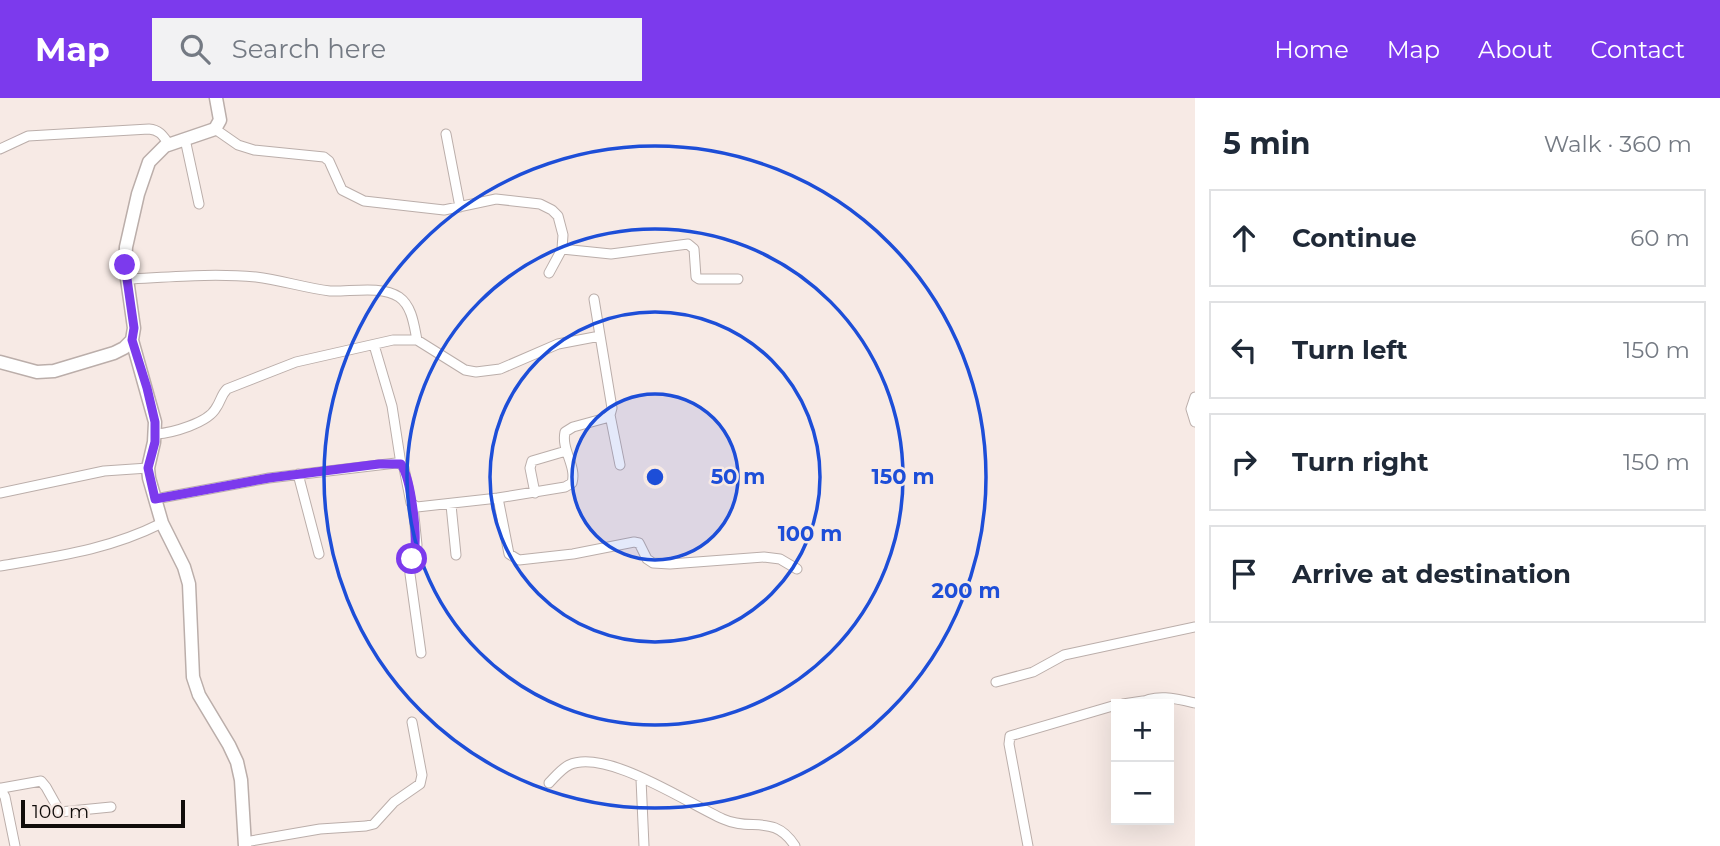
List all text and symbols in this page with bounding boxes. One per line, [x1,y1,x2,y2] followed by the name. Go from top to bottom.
[152,18,642,81] search box
[35,29,110,69] text: Map
[176,30,214,68] icon: search
[232,33,386,65] text: Search here
[1274,35,1349,64] text: Home
[1387,35,1440,64] text: Map
[1478,35,1552,64] text: About
[1590,35,1685,64] text: Contact
[1223,125,1311,162] text: 5 min
[1544,130,1692,158] text: Walk · 360 m
[1225,219,1263,257] icon: ahead
[1292,222,1417,254] text: Continue
[1630,224,1690,252] text: 60 m
[109,249,140,280] route end
[1225,331,1263,369] icon: left
[1292,334,1408,366] text: Turn left
[1623,336,1690,364] text: 150 m
[1225,443,1263,481] icon: right
[1292,446,1428,478] text: Turn right
[1623,448,1690,476] text: 150 m
[711,464,765,489] text: 50 m
[872,464,934,489] text: 150 m
[643,465,667,489] centre of rings
[778,521,842,546] text: 100 m
[396,543,427,574] route start
[1225,555,1263,593] icon: arrive
[1292,558,1571,590] text: Arrive at destination
[932,578,1000,603] text: 200 m
[1111,699,1174,825] map controls
[1111,699,1174,762] button: +
[1111,762,1174,825] button: −
[21,797,186,829] scale bar
[32,800,89,823] text: 100 m

